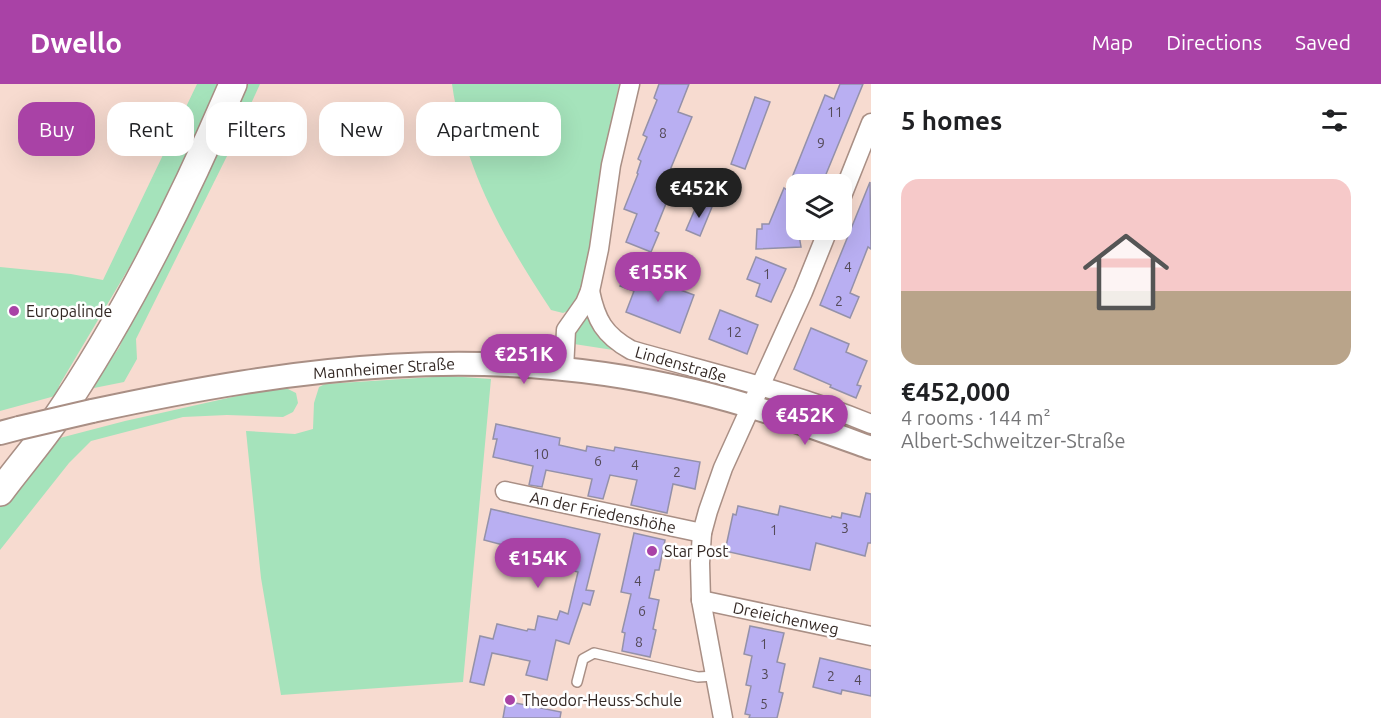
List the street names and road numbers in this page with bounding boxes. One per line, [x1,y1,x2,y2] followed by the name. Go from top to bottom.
[633,342,729,386] street label: Lindenstraße
[313,354,455,382] street label: Mannheimer Straße
[528,488,678,536] street label: An der Friedenshöhe
[731,598,841,638] street label: Dreieichenweg

